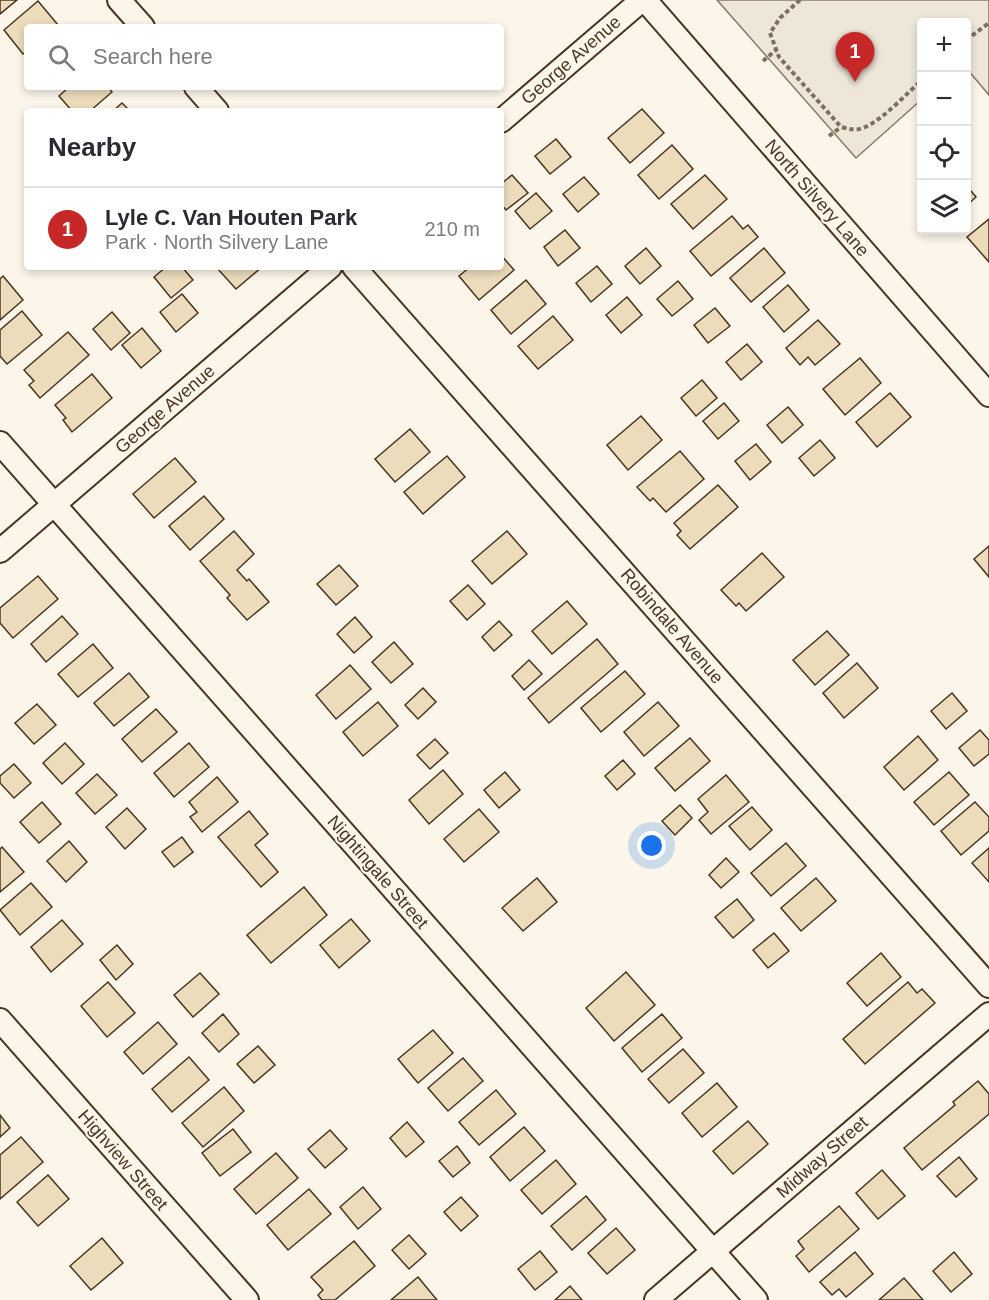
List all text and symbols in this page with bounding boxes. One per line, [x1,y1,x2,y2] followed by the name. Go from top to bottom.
[517,12,625,108] street label: George Avenue
[917,18,971,234] map controls
[917,18,971,72] button: +
[24,24,504,90] search box
[836,32,874,82] pin: 1
[45,41,78,74] icon: search
[93,44,213,69] text: Search here
[917,72,971,126] button: −
[917,126,971,180] button: locate
[48,132,136,162] text: Nearby
[761,136,873,260] street label: North Silvery Lane
[917,180,971,234] button: layers
[105,205,357,230] text: Lyle C. Van Houten Park
[62,218,73,240] text: 1
[424,218,480,240] text: 210 m
[105,231,328,253] text: Park · North Silvery Lane
[111,361,219,457] street label: George Avenue
[617,564,727,688] street label: Robindale Avenue
[324,811,432,933] street label: Nightingale Street
[637,831,666,860] your location
[74,1106,172,1214] street label: Highview Street
[772,1112,872,1202] street label: Midway Street

